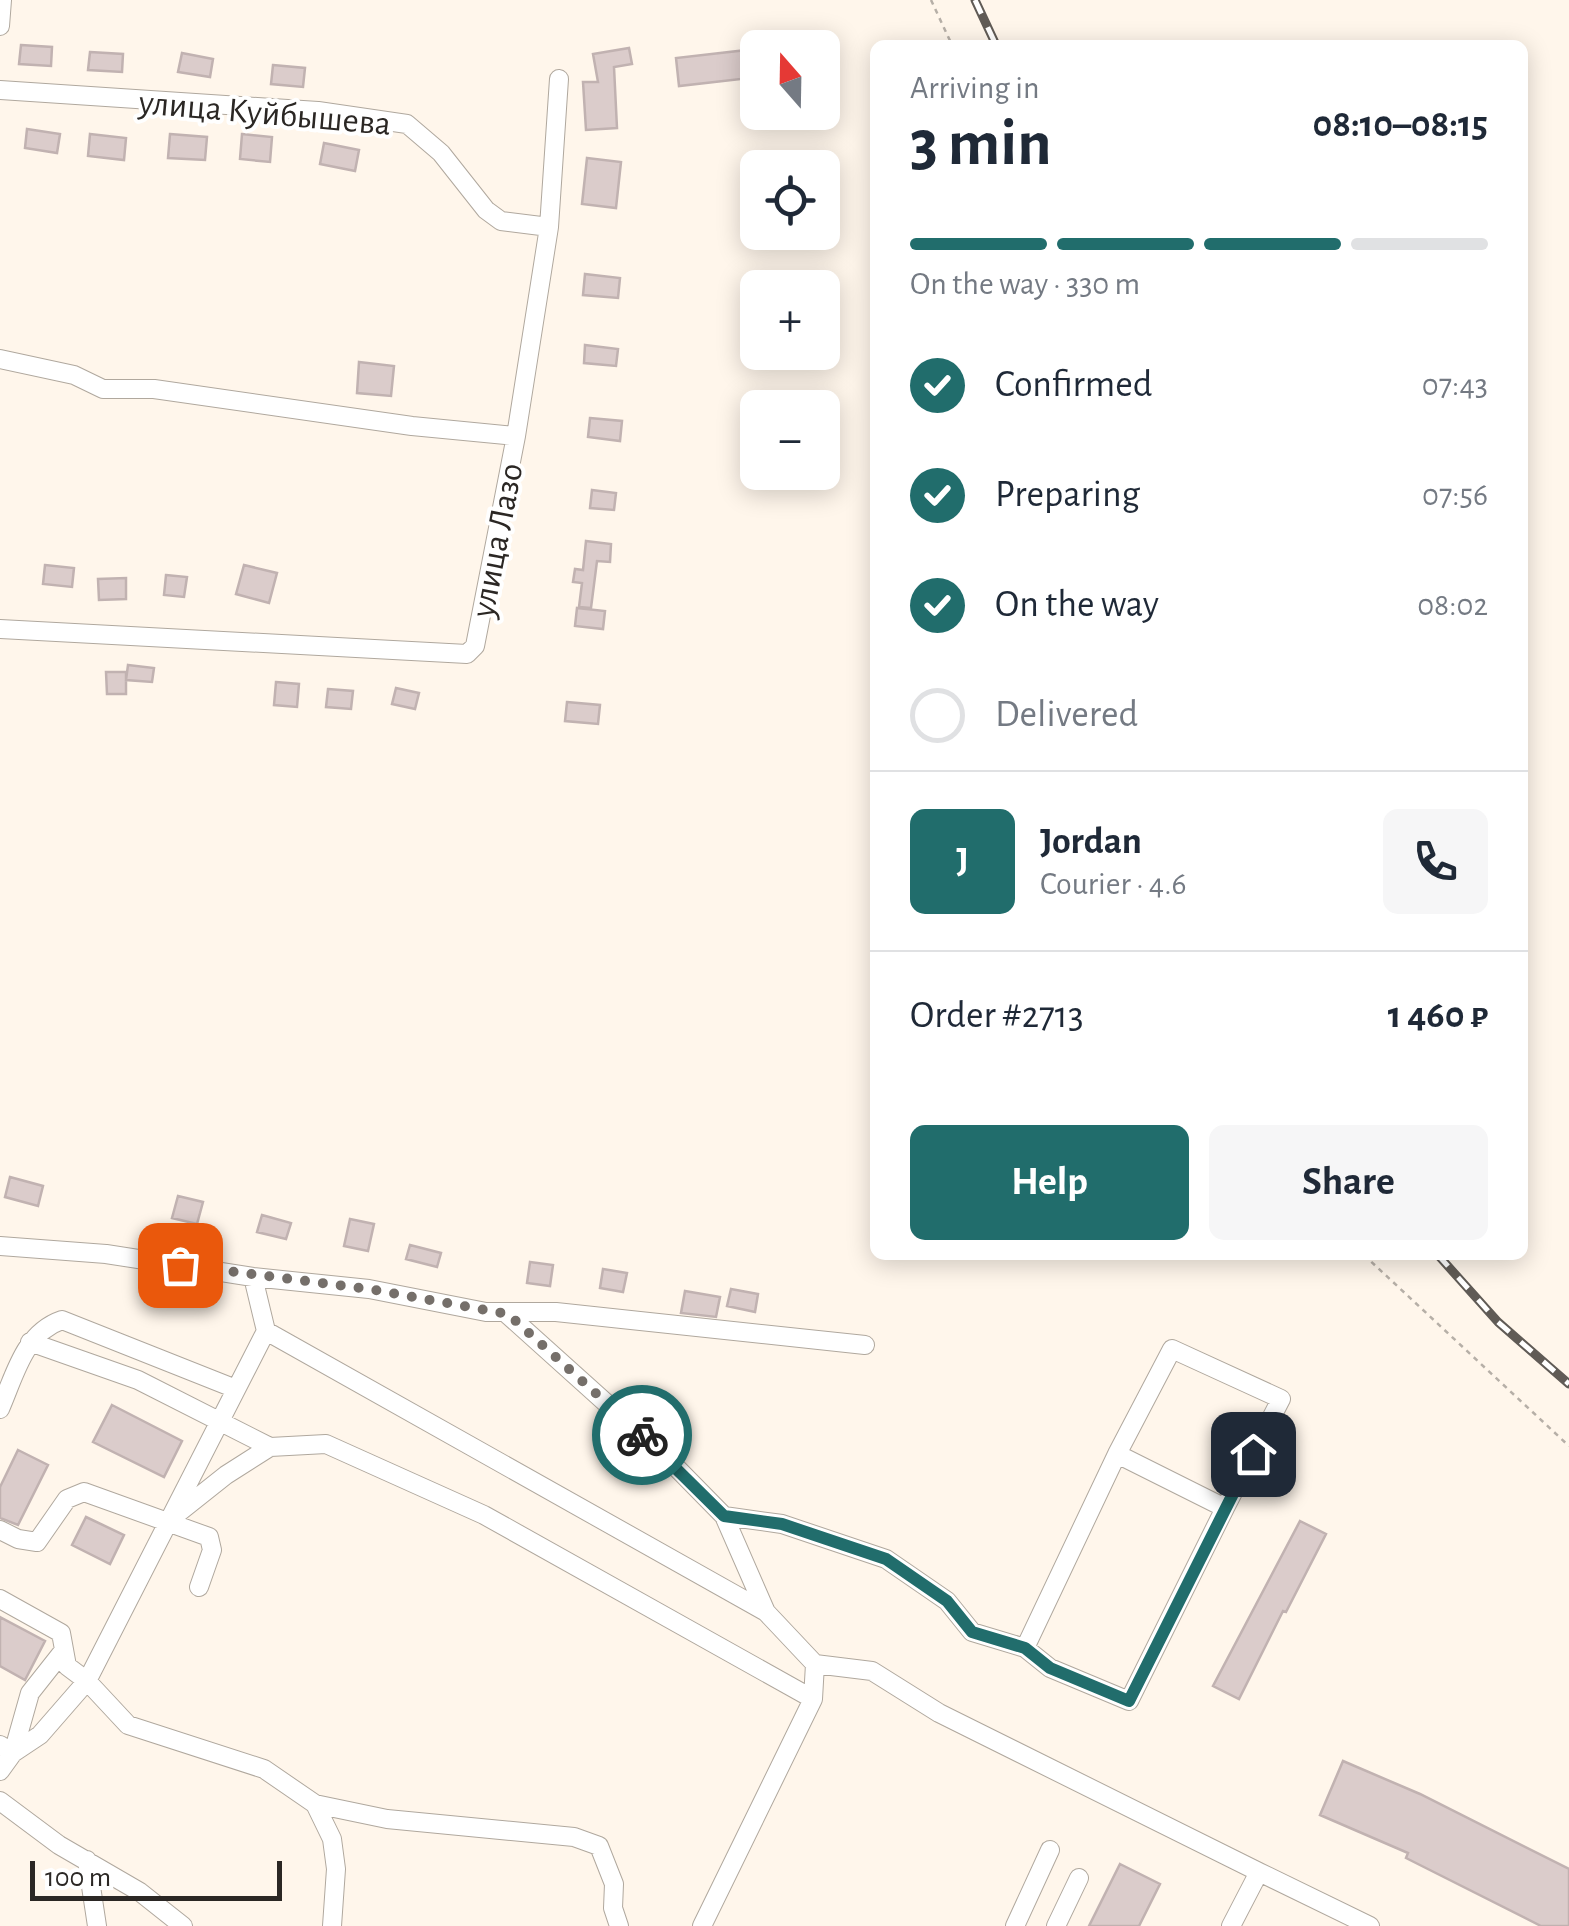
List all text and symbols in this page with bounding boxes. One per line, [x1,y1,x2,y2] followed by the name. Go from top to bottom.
[740,30,840,130] north arrow
[740,30,840,490] map controls
[910,72,1039,104] text: Arriving in
[136,85,392,142] street label: улица Куйбышева
[1312,106,1488,144] text: 08:10–08:15
[910,112,1052,177] text: 3 min
[740,150,840,250] button: locate
[910,268,1140,300] text: On the way · 330 m
[740,270,840,370] button: +
[910,358,965,413] icon: check
[995,366,1152,404] text: Confirmed
[1422,369,1488,401] text: 07:43
[740,390,840,490] button: −
[465,460,530,621] street label: улица Лазо
[910,468,965,523] icon: check
[995,476,1140,514] text: Preparing
[1422,479,1488,511] text: 07:56
[910,578,965,633] icon: check
[995,586,1159,624] text: On the way
[1417,589,1488,621] text: 08:02
[995,696,1138,734] text: Delivered
[1383,809,1488,914] button: phone
[1040,823,1142,861] text: Jordan
[956,842,969,880] text: J
[1040,868,1187,900] text: Courier · 4.6
[910,997,1084,1035] text: Order #2713
[1388,997,1488,1035] text: 1 460 ₽
[910,1125,1189,1240] button: Help
[1209,1125,1488,1240] button: Share
[138,1223,223,1308] pin
[153,1238,208,1293] icon: bag
[592,1385,692,1485] courier
[615,1408,670,1463] icon: bike
[1211,1412,1296,1497] pin
[1226,1427,1281,1482] icon: home
[30,1856,282,1900] scale bar
[45,1864,111,1892] text: 100 m

